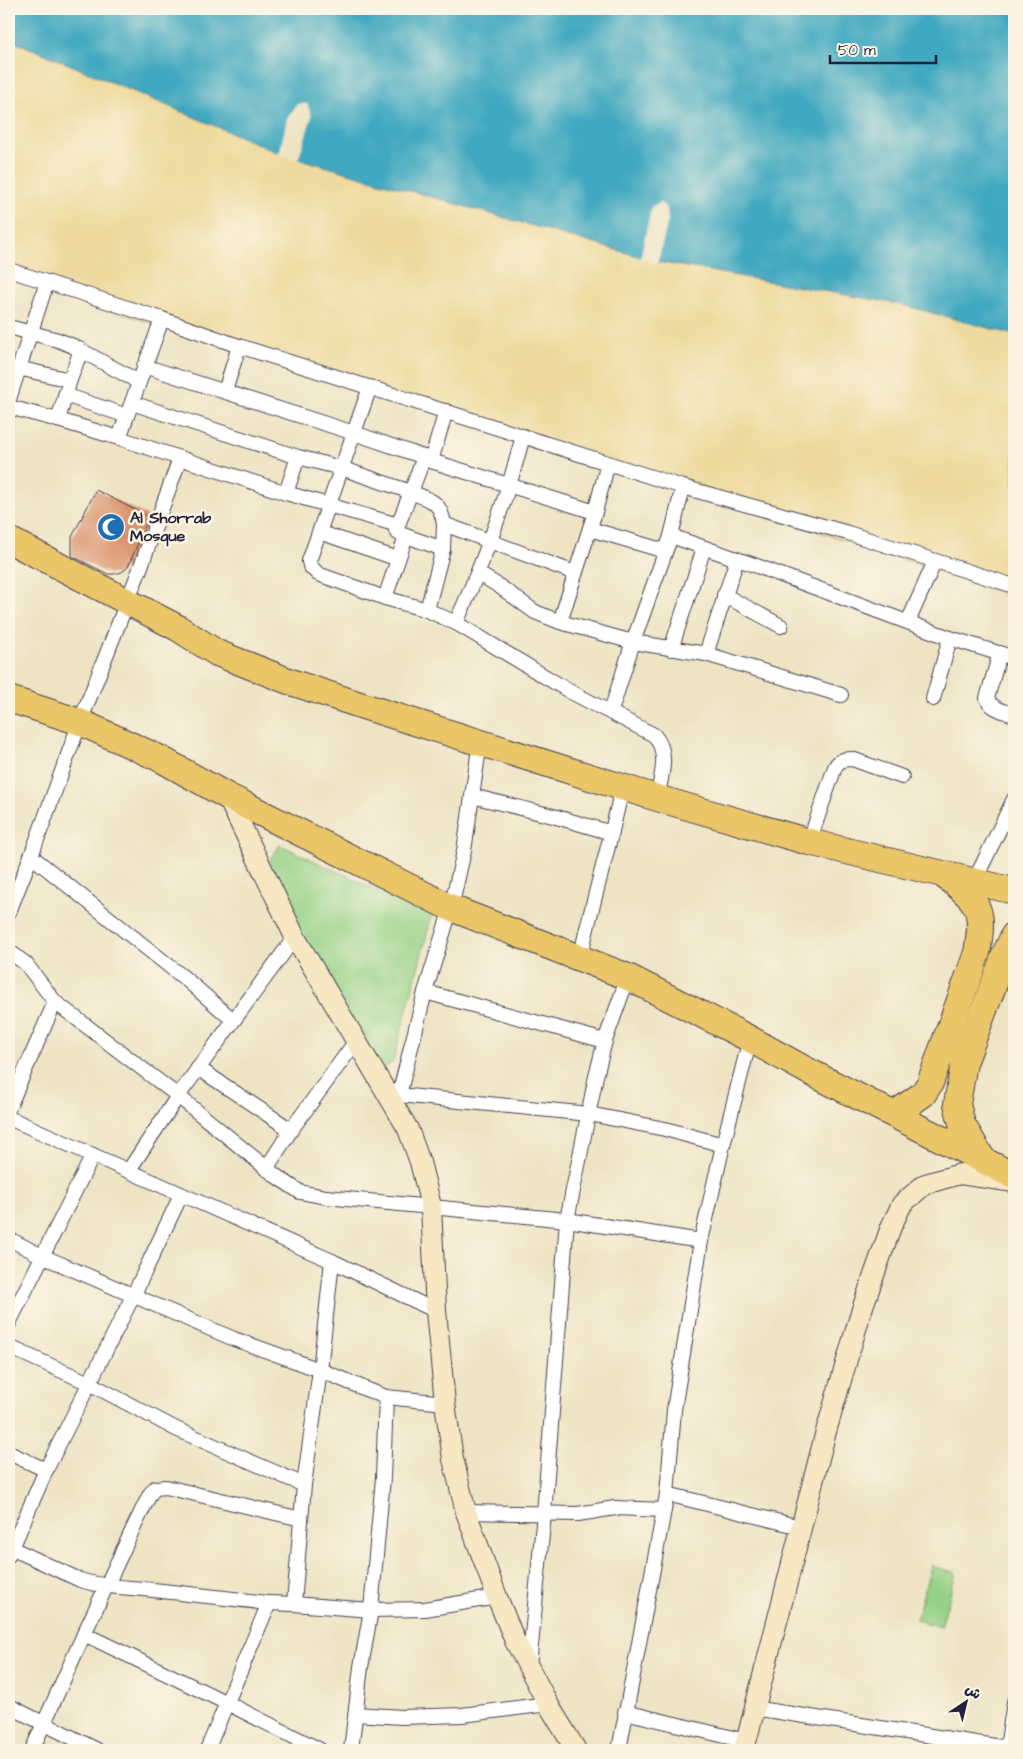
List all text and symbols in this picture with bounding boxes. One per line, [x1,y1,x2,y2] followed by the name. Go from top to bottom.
[830,32,937,64] scale bar
[838,40,876,61] text: 50 m
[130,507,211,547] place label: Al Shorrab Mosque
[96,512,126,542] mosque icon: Al Shorrab Mosque
[940,1676,990,1726] north arrow
[961,1680,985,1705] text: ش

